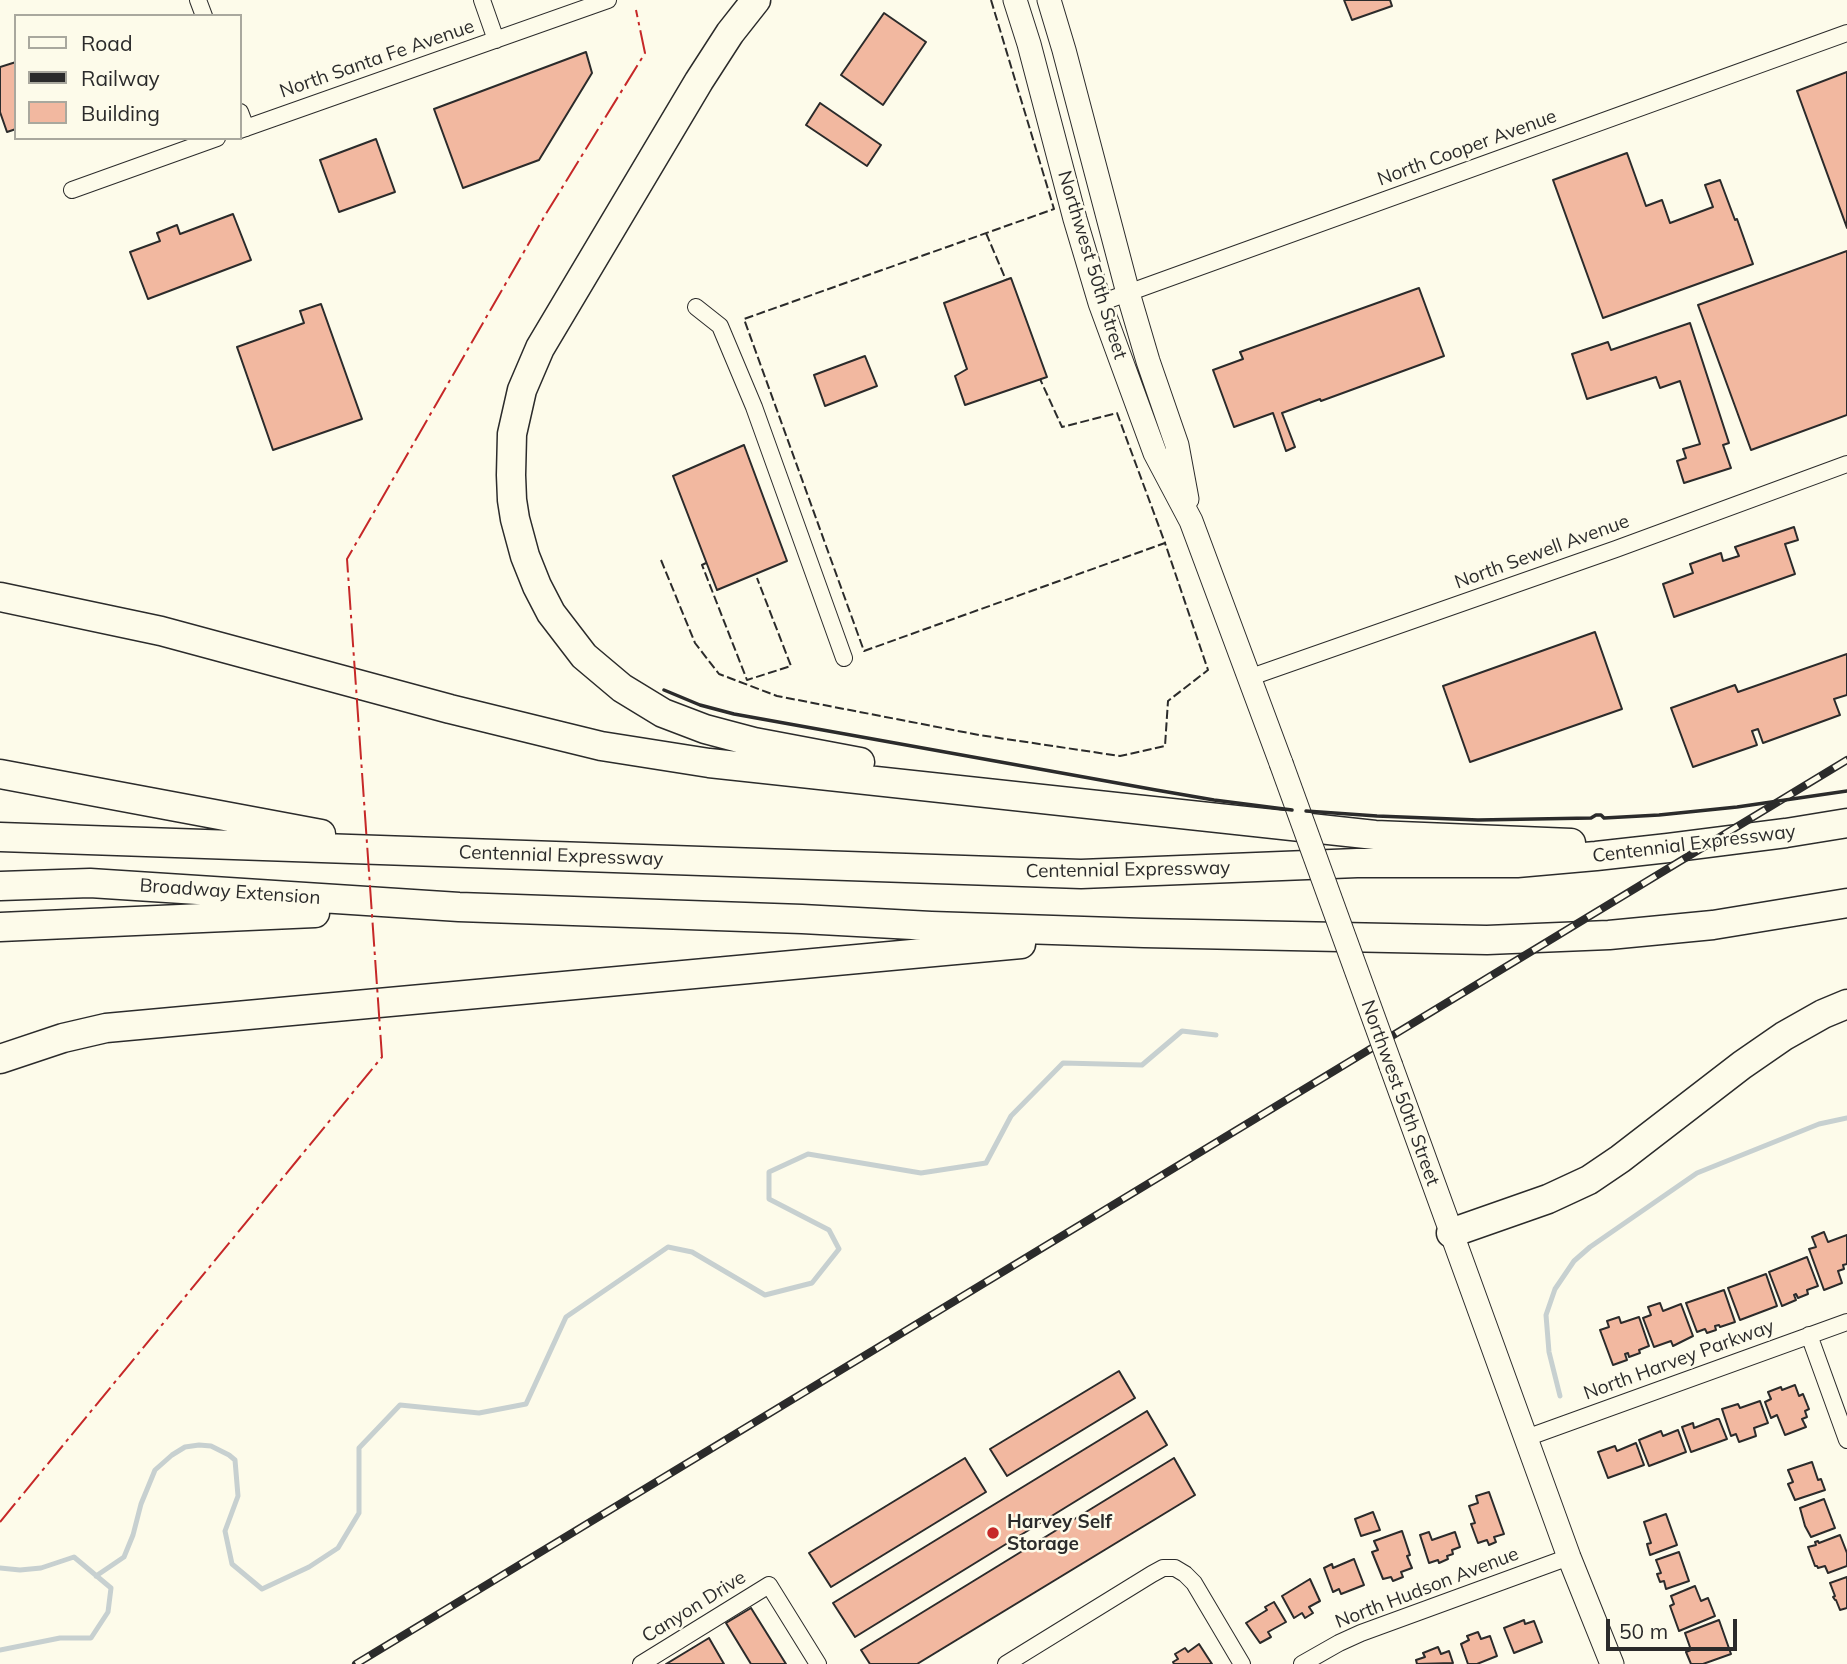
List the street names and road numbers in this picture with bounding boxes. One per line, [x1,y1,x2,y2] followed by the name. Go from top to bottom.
[277,15,477,103] street label: North Santa Fe Avenue
[1374,105,1560,191] street label: North Cooper Avenue
[1052,168,1132,362] street label: Northwest 50th Street
[1452,510,1632,594] street label: North Sewell Avenue
[1591,820,1797,868] street label: Centennial Expressway
[458,841,664,871] street label: Centennial Expressway
[1026,857,1230,883] street label: Centennial Expressway
[139,874,321,910] street label: Broadway Extension
[1356,997,1444,1189] street label: Northwest 50th Street
[1581,1315,1777,1405] street label: North Harvey Parkway
[1332,1542,1522,1634] street label: North Hudson Avenue
[638,1566,750,1648] street label: Canyon Drive

